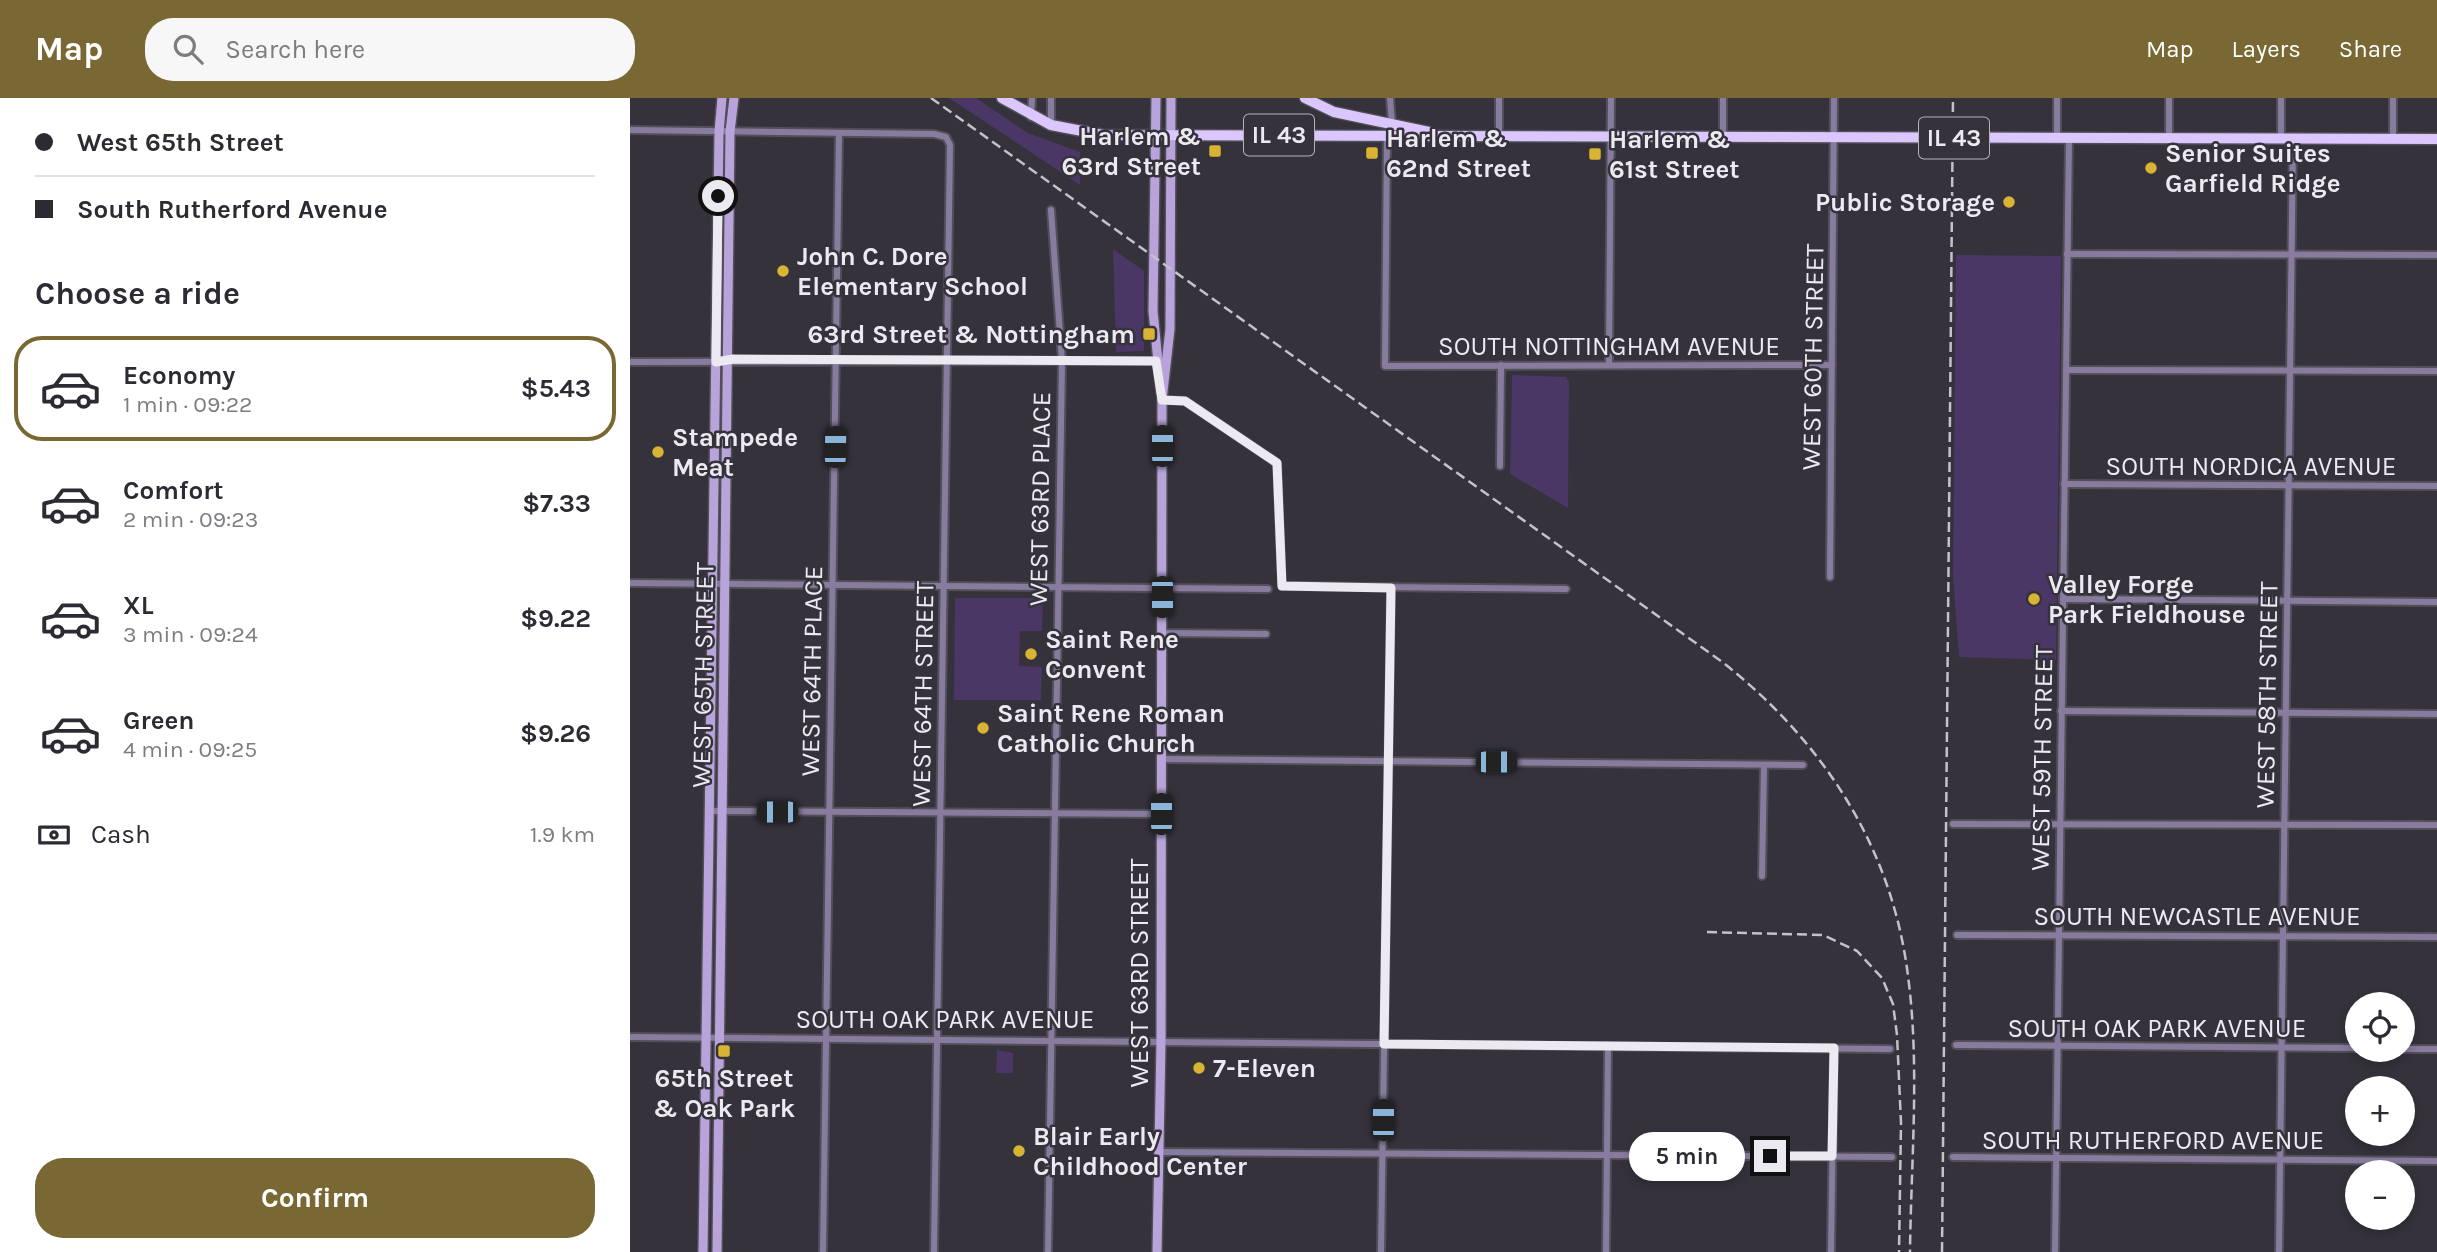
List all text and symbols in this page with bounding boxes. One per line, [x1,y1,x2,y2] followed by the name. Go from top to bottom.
[145,18,635,81] search box
[35,30,103,68] text: Map
[169,30,207,68] icon: search
[225,34,365,65] text: Search here
[2146,35,2194,63] text: Map
[2232,35,2301,63] text: Layers
[2339,35,2402,63] text: Share
[1244,114,1314,155] road number: IL 43
[1919,118,1989,158] road number: IL 43
[1061,121,1201,182] place label: Harlem & 63rd Street
[1386,123,1531,184] place label: Harlem & 62nd Street
[1609,124,1739,185] place label: Harlem & 61st Street
[77,127,284,158] text: West 65th Street
[2165,138,2341,199] place label: Senior Suites Garfield Ridge
[1207,143,1223,159] marker: Harlem & 63rd Street
[1364,145,1380,161] marker: Harlem & 62nd Street
[1587,146,1603,162] marker: Harlem & 61st Street
[2143,160,2159,176] marker: Senior Suites Garfield Ridge
[702,180,734,212] route start
[1815,187,1995,218] place label: Public Storage
[77,194,387,225] text: South Rutherford Avenue
[2001,194,2017,210] marker: Public Storage
[797,241,1028,302] place label: John C. Dore Elementary School
[1796,243,1830,471] street label: WEST 60TH STREET
[775,263,791,279] marker: John C. Dore Elementary School
[35,275,240,312] text: Choose a ride
[807,319,1135,350] place label: 63rd Street & Nottingham
[1141,326,1157,342] marker: 63rd Street & Nottingham
[1438,331,1780,362] street label: SOUTH NOTTINGHAM AVENUE
[39,357,102,420] icon: car
[123,360,235,391] text: Economy
[521,373,591,404] text: $5.43
[123,391,252,418] text: 1 min · 09:22
[1023,392,1057,606] street label: WEST 63RD PLACE
[672,422,798,483] place label: Stampede Meat
[1152,425,1173,467] car
[825,426,846,468] car
[650,444,666,460] marker: Stampede Meat
[2106,451,2396,482] street label: SOUTH NORDICA AVENUE
[39,472,102,535] icon: car
[123,475,224,506] text: Comfort
[522,488,591,519] text: $7.33
[123,506,258,533] text: 2 min · 09:23
[686,562,720,788] street label: WEST 65TH STREET
[795,565,829,777] street label: WEST 64TH PLACE
[2048,569,2246,630] place label: Valley Forge Park Fieldhouse
[1152,576,1173,618] car
[906,581,940,807] street label: WEST 64TH STREET
[2250,581,2284,809] street label: WEST 58TH STREET
[39,587,102,650] icon: car
[123,590,154,621] text: XL
[2026,591,2042,607] marker: Valley Forge Park Fieldhouse
[520,603,591,634] text: $9.22
[123,621,258,648] text: 3 min · 09:24
[1045,624,1179,685] place label: Saint Rene Convent
[2025,645,2059,871] street label: WEST 59TH STREET
[1023,646,1039,662] marker: Saint Rene Convent
[997,698,1225,759] place label: Saint Rene Roman Catholic Church
[39,702,102,765] icon: car
[123,705,195,736] text: Green
[520,718,591,749] text: $9.26
[975,720,991,736] marker: Saint Rene Roman Catholic Church
[123,736,257,763] text: 4 min · 09:25
[1476,752,1518,773] car
[1151,793,1172,835] car
[757,802,799,823] car
[35,816,73,854] icon: cash
[91,819,151,850] text: Cash
[530,821,595,848] text: 1.9 km
[1124,858,1155,1088] street label: WEST 63RD STREET
[2033,901,2361,932] street label: SOUTH NEWCASTLE AVENUE
[2345,992,2415,1230] map controls
[2345,992,2415,1062] button: locate
[796,1004,1094,1035] street label: SOUTH OAK PARK AVENUE
[2008,1013,2306,1044] street label: SOUTH OAK PARK AVENUE
[716,1043,732,1059] marker: 65th Street & Oak Park
[1213,1053,1316,1084] place label: 7-Eleven
[1191,1060,1207,1076] marker: 7-Eleven
[653,1063,795,1124] place label: 65th Street & Oak Park
[2345,1076,2415,1146] button: +
[1373,1099,1394,1141] car
[1033,1121,1248,1182] place label: Blair Early Childhood Center
[1982,1125,2324,1156] street label: SOUTH RUTHERFORD AVENUE
[1630,1132,1746,1180] callout: 5 min
[1754,1140,1786,1172] route end
[1011,1143,1027,1159] marker: Blair Early Childhood Center
[1656,1143,1718,1170] text: 5 min
[35,1158,595,1238] button: Confirm
[2345,1160,2415,1230] button: −

